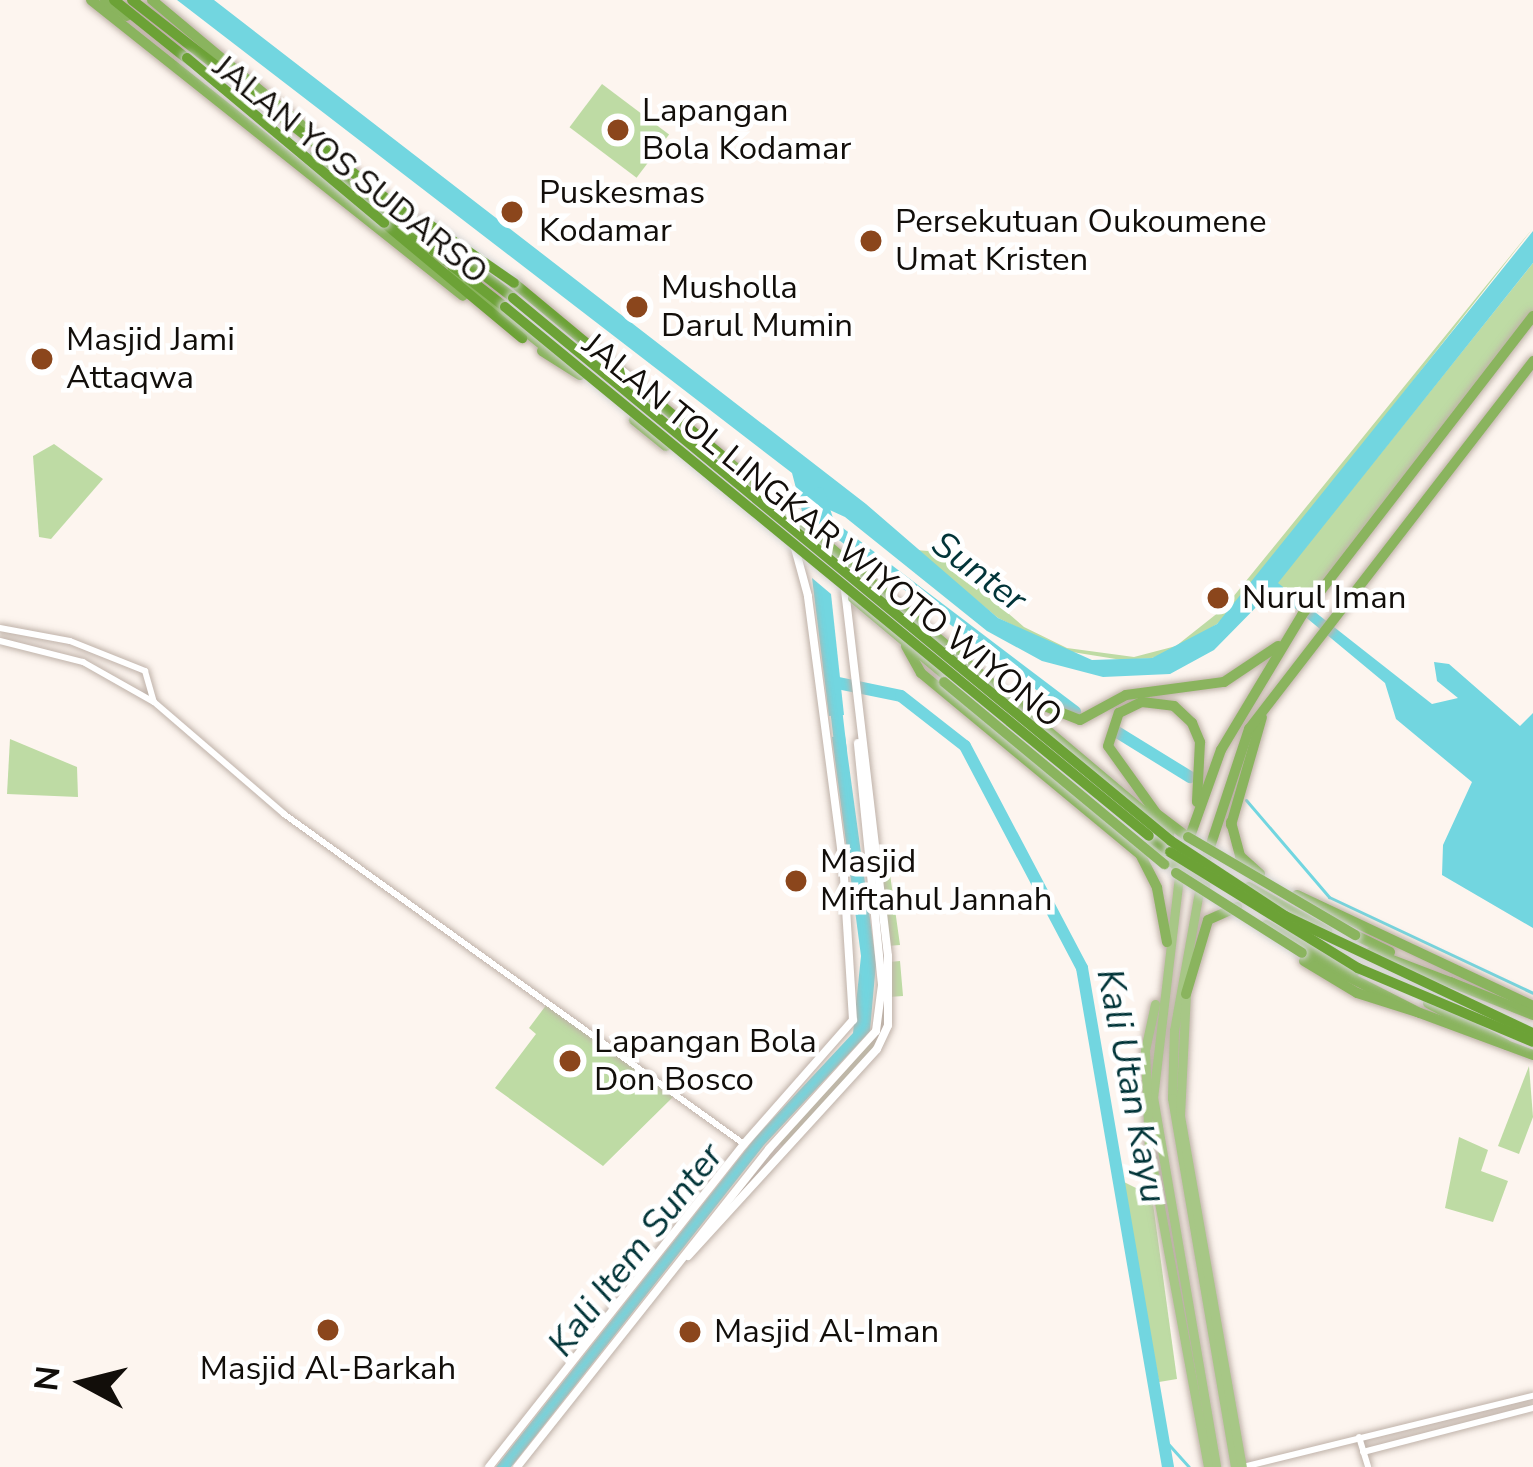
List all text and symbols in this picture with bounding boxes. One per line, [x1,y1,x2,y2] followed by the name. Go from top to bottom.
[205,47,495,293] street label: JALAN YOS SUDARSO
[642,91,851,169] place label: Lapangan Bola Kodamar
[605,117,631,143] marker: Lapangan Bola Kodamar
[539,173,705,251] place label: Puskesmas Kodamar
[496,196,528,228] marker: Puskesmas Kodamar
[895,202,1266,280] place label: Persekutuan Oukoumene Umat Kristen
[858,228,884,254] marker: Persekutuan Oukoumene Umat Kristen
[661,268,853,346] place label: Musholla Darul Mumin
[624,294,650,320] marker: Musholla Darul Mumin
[66,320,235,398] place label: Masjid Jami Attaqwa
[574,325,1070,737] street label: JALAN TOL LINGKAR WIYOTO WIYONO
[29,346,55,372] marker: Masjid Jami Attaqwa
[923,522,1035,622] water label: Sunter
[1242,578,1406,618] place label: Nurul Iman
[1205,585,1231,611] marker: Nurul Iman
[820,842,1053,920] place label: Masjid Miftahul Jannah
[783,868,809,894] marker: Masjid Miftahul Jannah
[1087,965,1175,1207] water label: Kali Utan Kayu
[594,1022,817,1100] place label: Lapangan Bola Don Bosco
[557,1048,583,1074] marker: Lapangan Bola Don Bosco
[540,1135,732,1365] water label: Kali Item Sunter
[714,1312,939,1352] place label: Masjid Al-Iman
[315,1317,341,1343] marker: Masjid Al-Barkah
[677,1319,703,1345] marker: Masjid Al-Iman
[24,1323,144,1443] north arrow
[200,1349,456,1389] place label: Masjid Al-Barkah
[24,1364,72,1394] text: N

